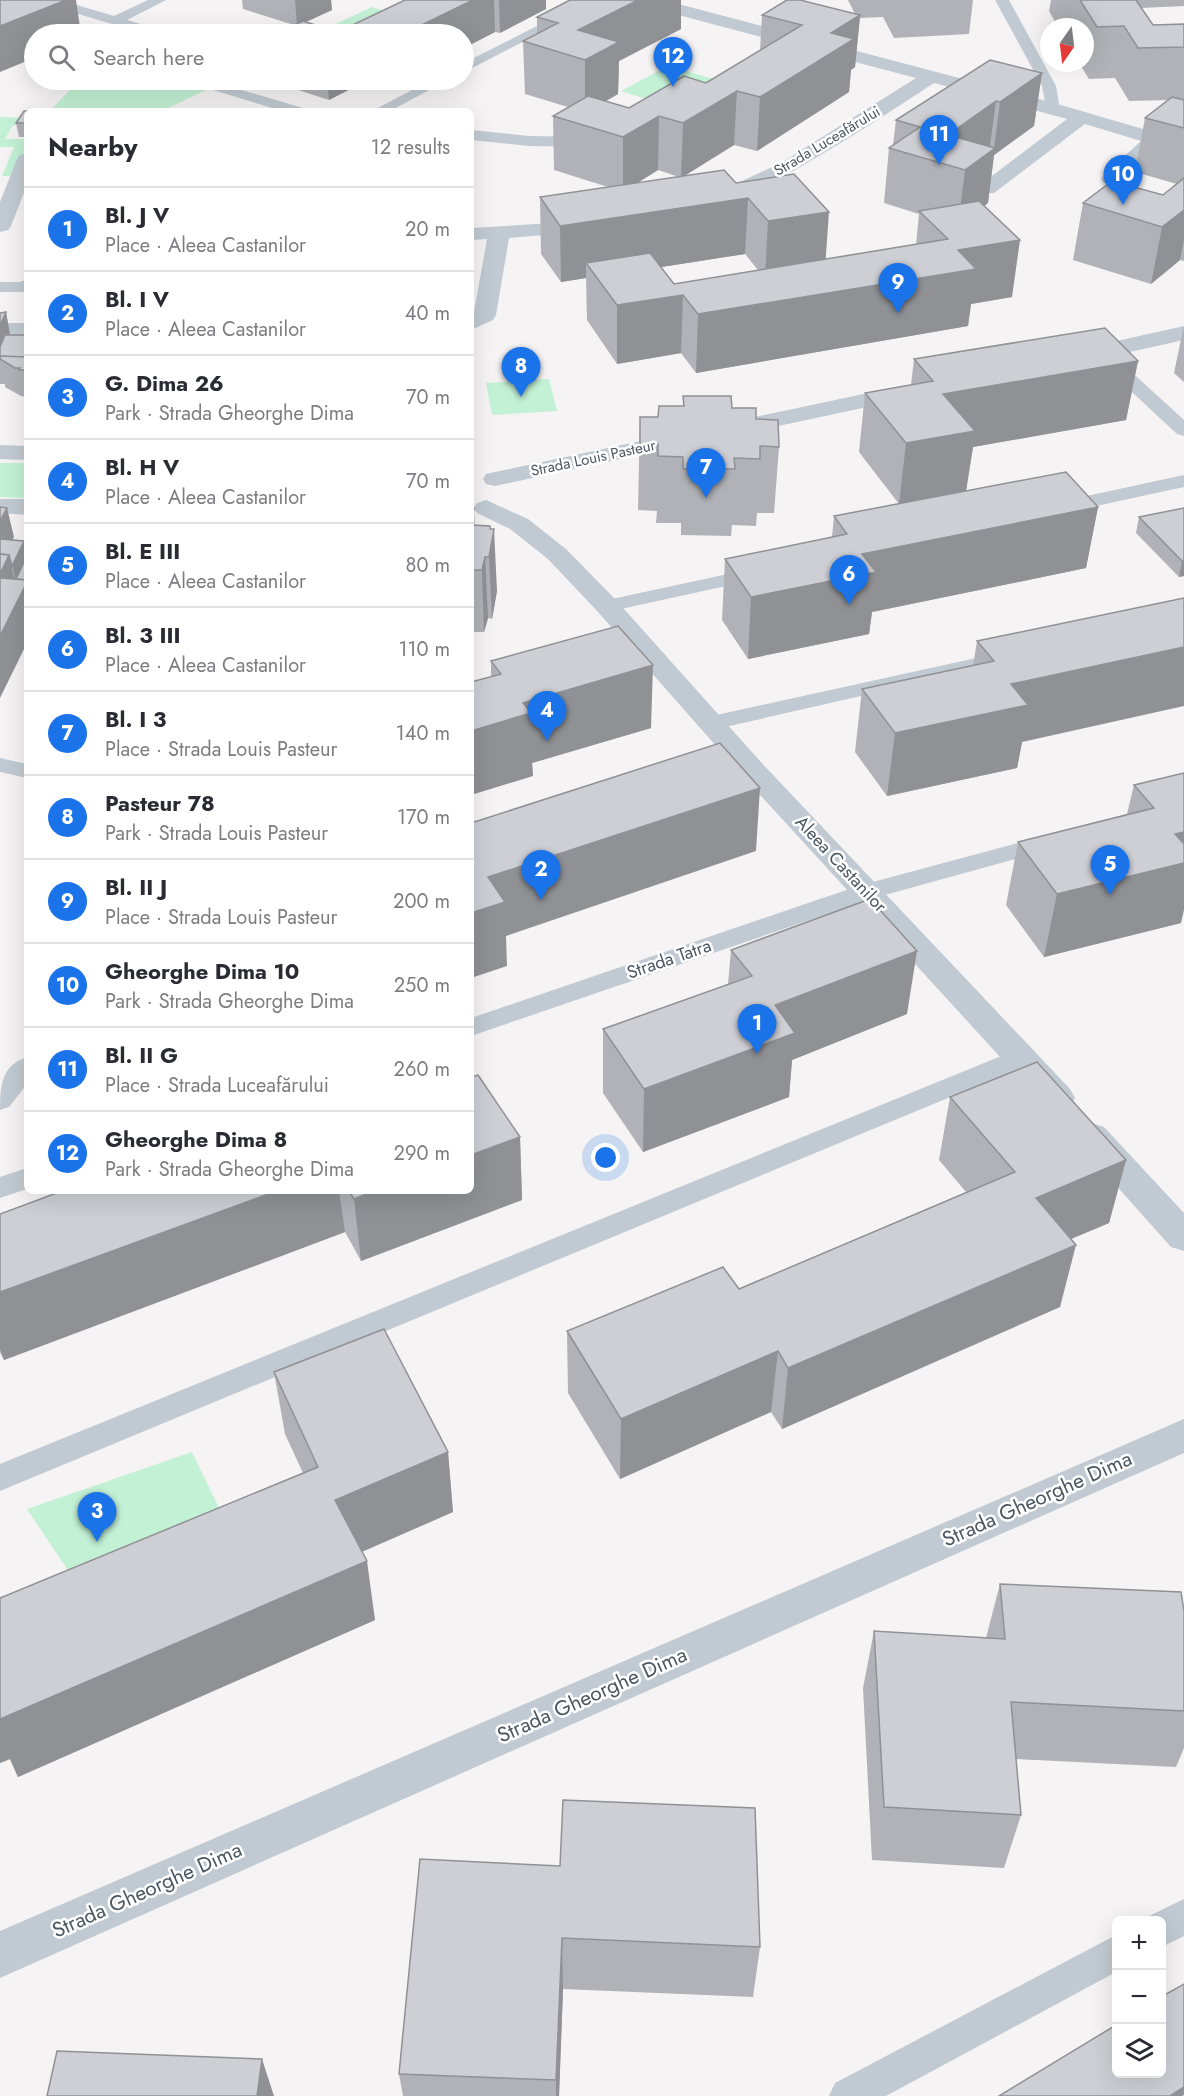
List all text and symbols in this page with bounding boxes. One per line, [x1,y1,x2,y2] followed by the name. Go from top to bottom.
[1040,18,1094,72] north arrow
[24,24,474,90] search box
[654,38,692,87] pin: 12
[45,41,78,74] icon: search
[93,41,204,73] text: Search here
[770,100,884,182] street label: Strada Luceafărului
[920,116,958,165] pin: 11
[48,128,137,166] text: Nearby
[371,133,450,162] text: 12 results
[1104,156,1142,205] pin: 10
[105,199,169,231] text: Bl. J V
[62,215,73,244] text: 1
[405,215,450,244] text: 20 m
[105,231,306,260] text: Place · Aleea Castanilor
[878,264,918,313] pin: 9
[105,283,169,315] text: Bl. I V
[61,299,74,328] text: 2
[405,299,450,328] text: 40 m
[105,315,306,344] text: Place · Aleea Castanilor
[502,348,540,397] pin: 8
[105,367,224,399] text: G. Dima 26
[61,383,74,412] text: 3
[406,383,450,412] text: 70 m
[105,399,354,428] text: Park · Strada Gheorghe Dima
[529,434,658,482] street label: Strada Louis Pasteur
[686,448,726,498] pin: 7
[105,451,179,483] text: Bl. H V
[61,467,74,496] text: 4
[406,467,450,496] text: 70 m
[105,483,306,512] text: Place · Aleea Castanilor
[105,535,180,567] text: Bl. E III
[61,551,74,580] text: 5
[405,551,450,580] text: 80 m
[830,556,868,605] pin: 6
[105,567,306,596] text: Place · Aleea Castanilor
[105,619,181,651] text: Bl. 3 III
[61,635,74,664] text: 6
[398,635,450,664] text: 110 m
[105,651,306,680] text: Place · Aleea Castanilor
[528,692,566,741] pin: 4
[105,703,167,735] text: Bl. I 3
[61,719,74,748] text: 7
[396,719,450,748] text: 140 m
[105,735,337,764] text: Place · Strada Louis Pasteur
[105,787,215,819] text: Pasteur 78
[61,803,74,832] text: 8
[397,803,450,832] text: 170 m
[789,810,893,919] street label: Aleea Castanilor
[105,819,328,848] text: Park · Strada Louis Pasteur
[1090,846,1130,895] pin: 5
[522,850,560,900] pin: 2
[105,871,167,903] text: Bl. II J
[61,887,74,916] text: 9
[393,887,450,916] text: 200 m
[105,903,337,932] text: Place · Strada Louis Pasteur
[623,932,715,986] street label: Strada Tatra
[105,955,299,987] text: Gheorghe Dima 10
[56,971,79,1000] text: 10
[394,971,450,1000] text: 250 m
[105,987,354,1016] text: Park · Strada Gheorghe Dima
[738,1004,777,1054] pin: 1
[105,1039,178,1071] text: Bl. II G
[57,1055,78,1084] text: 11
[394,1055,450,1084] text: 260 m
[105,1071,329,1100] text: Place · Strada Luceafărului
[105,1123,287,1155] text: Gheorghe Dima 8
[56,1139,79,1168] text: 12
[394,1139,450,1168] text: 290 m
[591,1143,620,1172] your location
[105,1155,354,1184] text: Park · Strada Gheorghe Dima
[937,1444,1137,1554] street label: Strada Gheorghe Dima
[78,1492,116,1542] pin: 3
[492,1640,692,1750] street label: Strada Gheorghe Dima
[47,1835,247,1945] street label: Strada Gheorghe Dima
[1112,1916,1166,2078] map controls
[1112,1916,1166,1970] button: +
[1112,1970,1166,2024] button: −
[1112,2024,1166,2078] button: layers

